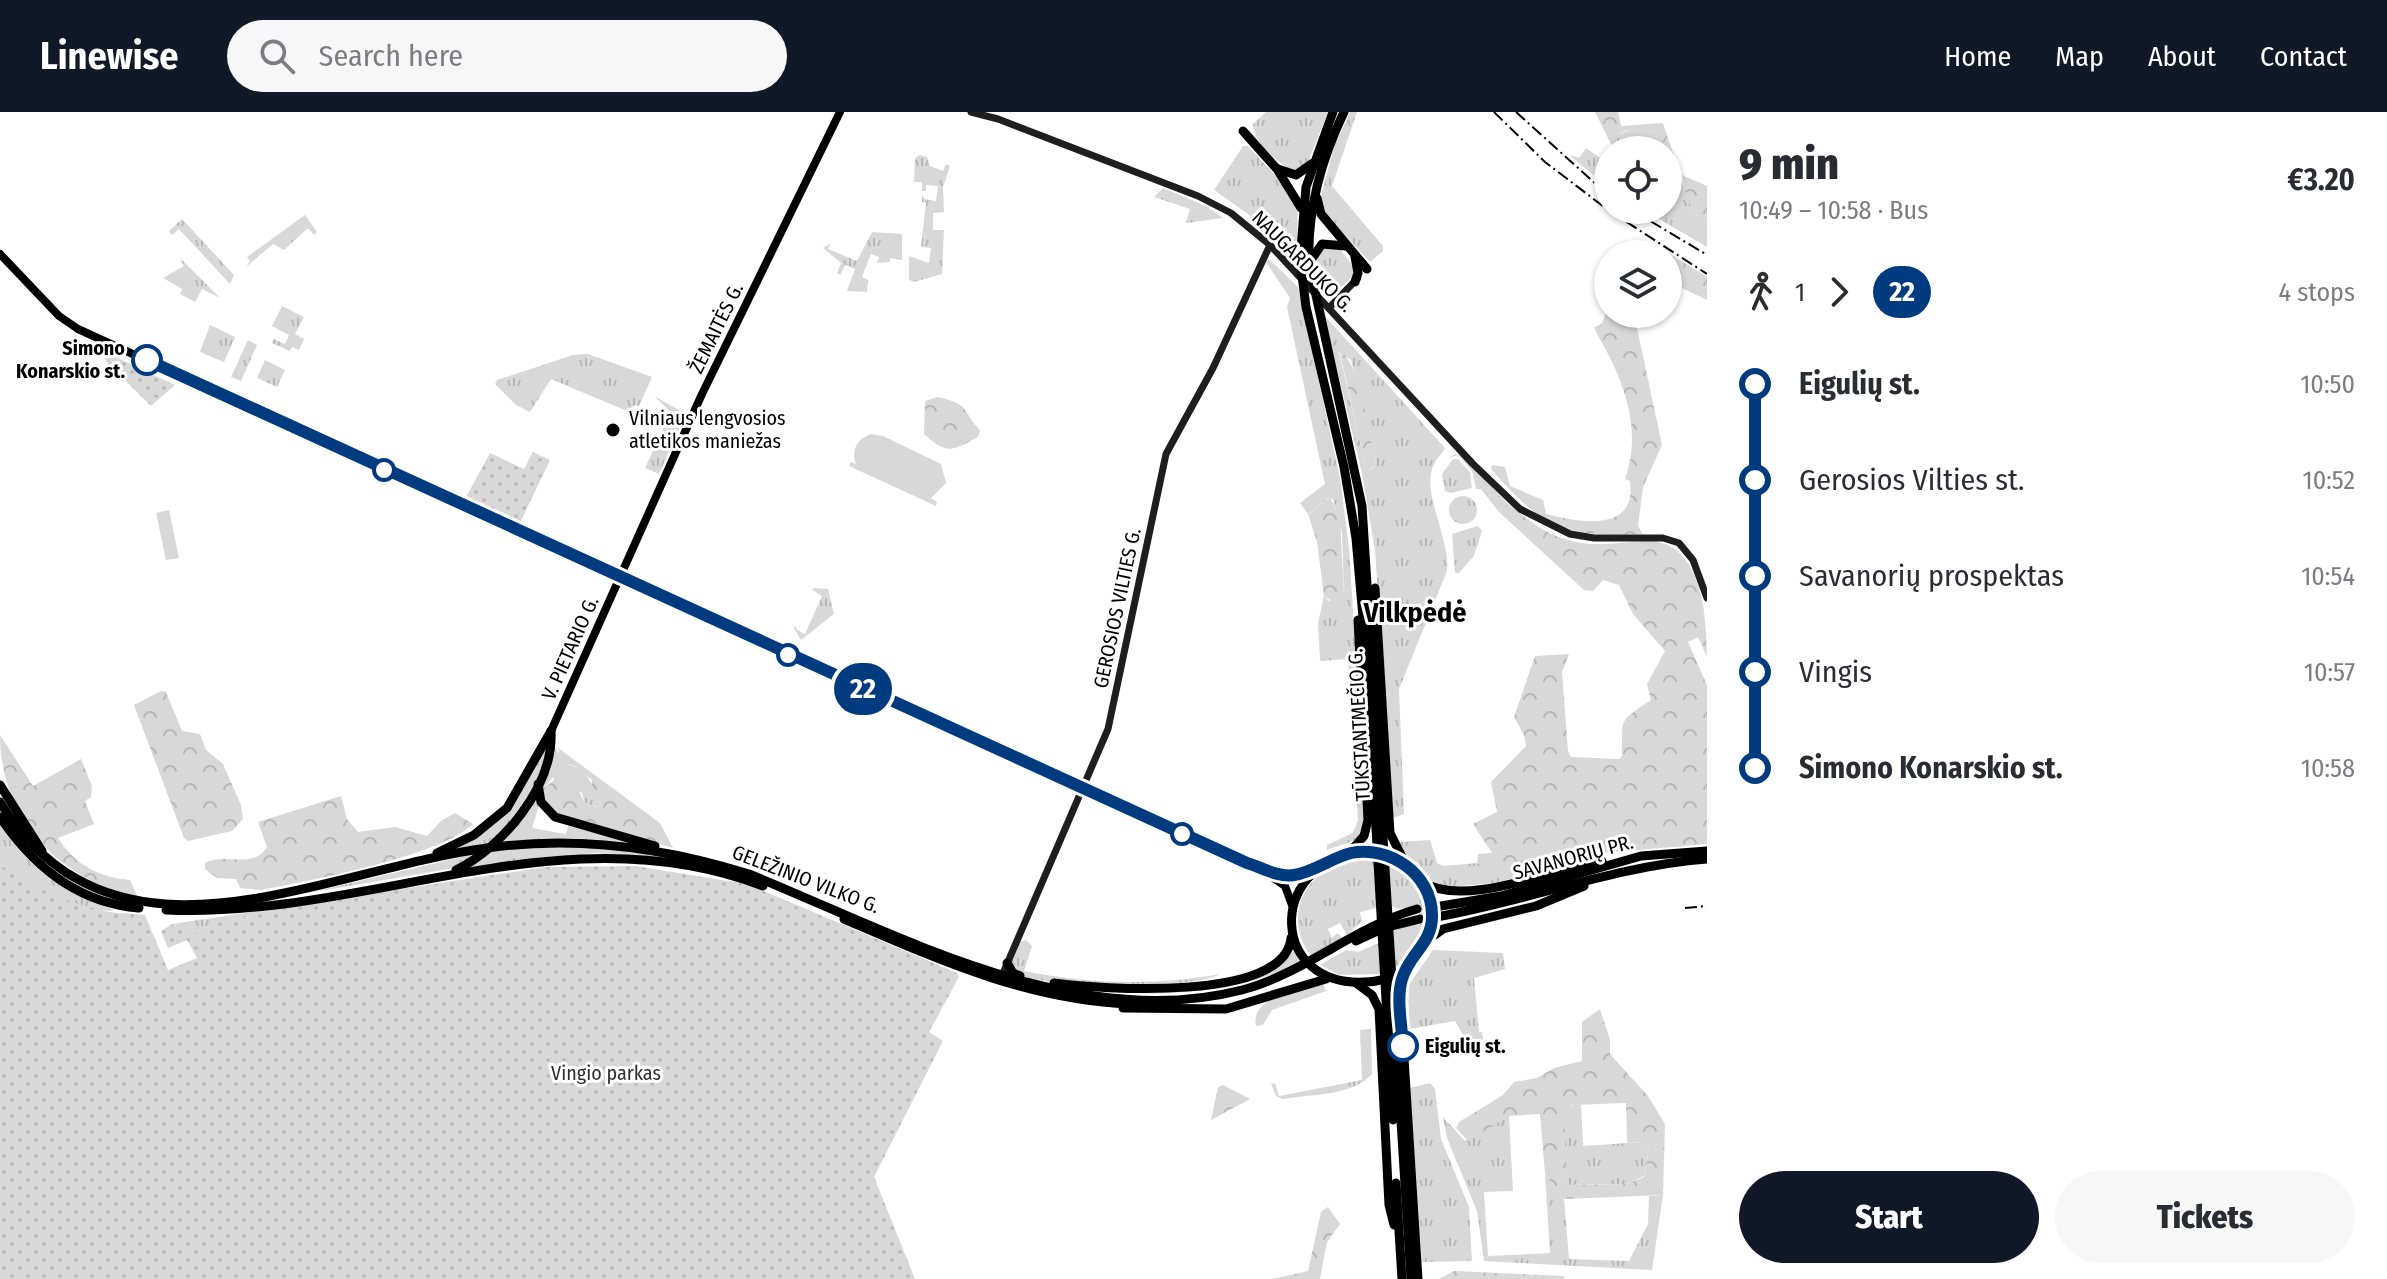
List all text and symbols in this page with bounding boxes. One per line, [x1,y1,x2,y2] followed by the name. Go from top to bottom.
[227,20,787,92] search box
[40,33,179,79] text: Linewise
[255,34,299,78] icon: search
[319,38,463,74] text: Search here
[1944,40,2011,73] text: Home
[2055,40,2104,73] text: Map
[2148,40,2216,73] text: About
[2260,40,2347,73] text: Contact
[1594,136,1682,328] map controls
[1594,136,1682,224] button: locate
[1739,138,1839,191] text: 9 min
[2288,162,2355,198] text: €3.20
[1739,195,1928,226] text: 10:49 – 10:58 · Bus
[1247,205,1359,317] street label: NAUGARDUKO G.
[1594,240,1682,328] button: layers
[1739,270,1783,314] icon: walk
[1817,270,1861,314] icon: forward
[1889,275,1915,308] text: 22
[1795,277,1805,308] text: 1
[2278,277,2355,308] text: 4 stops
[684,279,748,377] street label: ŽEMAITĖS G.
[16,336,125,383] place label: Simono Konarskio st.
[132,345,162,375] marker: Simono Konarskio st.
[1799,366,1920,402] text: Eigulių st.
[2300,369,2355,400] text: 10:50
[629,406,786,453] place label: Vilniaus lengvosios atletikos maniežas
[604,421,622,439] marker: Vilniaus lengvosios atletikos maniežas
[373,459,395,481] unlabelled marker
[1799,462,2024,498] text: Gerosios Vilties st.
[2303,465,2355,496] text: 10:52
[1088,526,1146,690] street label: GEROSIOS VILTIES G.
[1799,558,2064,594] text: Savanorių prospektas
[2301,561,2355,592] text: 10:54
[536,592,604,704] street label: V. PIETARIO G.
[1363,596,1466,629] district label: Vilkpėdė
[777,644,799,666] unlabelled marker
[1343,648,1375,802] street label: TŪKSTANTMEČIO G.
[1799,654,1872,690] text: Vingis
[2304,657,2355,688] text: 10:57
[827,663,899,715] line badge: 22
[850,672,876,705] text: 22
[1799,750,2063,786] text: Simono Konarskio st.
[2301,753,2355,784] text: 10:58
[1171,823,1193,845] unlabelled marker
[1510,829,1636,885] street label: SAVANORIŲ PR.
[729,840,883,918] street label: GELEŽINIO VILKO G.
[1388,1031,1418,1061] marker: Eigulių st.
[1425,1034,1506,1058] place label: Eigulių st.
[551,1061,661,1085] park label: Vingio parkas
[1739,1171,2039,1263] button: Start
[2055,1171,2355,1263] button: Tickets

